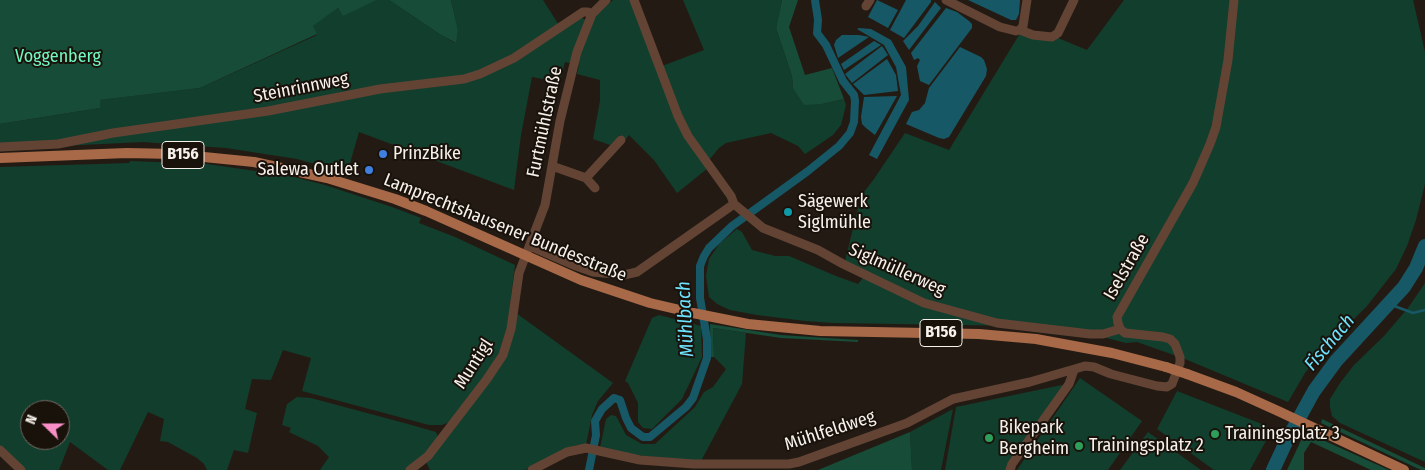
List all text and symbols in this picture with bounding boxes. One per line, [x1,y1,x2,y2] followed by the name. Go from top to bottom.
[15,46,101,68] park label: Voggenberg
[523,65,567,179] street label: Furtmühlstraße
[252,68,350,108] street label: Steinrinnweg
[162,142,204,168] road number: B156
[393,143,461,165] place label: PrinzBike
[377,148,389,160] marker: PrinzBike
[257,159,359,181] place label: Salewa Outlet
[363,164,375,176] marker: Salewa Outlet
[380,169,630,287] street label: Lamprechtshausener Bundesstraße
[798,191,871,233] place label: Sägewerk Siglmühle
[782,206,794,218] marker: Sägewerk Siglmühle
[1099,230,1155,304] street label: Iselstraße
[845,239,949,301] street label: Siglmüllerweg
[673,280,699,358] water label: Mühlbach
[1300,310,1360,376] water label: Fischach
[920,319,962,346] road number: B156
[450,335,498,393] street label: Muntigl
[20,400,70,450] north arrow
[782,406,878,456] street label: Mühlfeldweg
[22,413,41,427] text: N
[999,417,1069,459] place label: Bikepark Bergheim
[1225,423,1340,445] place label: Trainingsplatz 3
[1209,428,1221,440] marker: Trainingsplatz 3
[983,432,995,444] marker: Bikepark Bergheim
[1089,435,1204,457] place label: Trainingsplatz 2
[1073,440,1085,452] marker: Trainingsplatz 2

